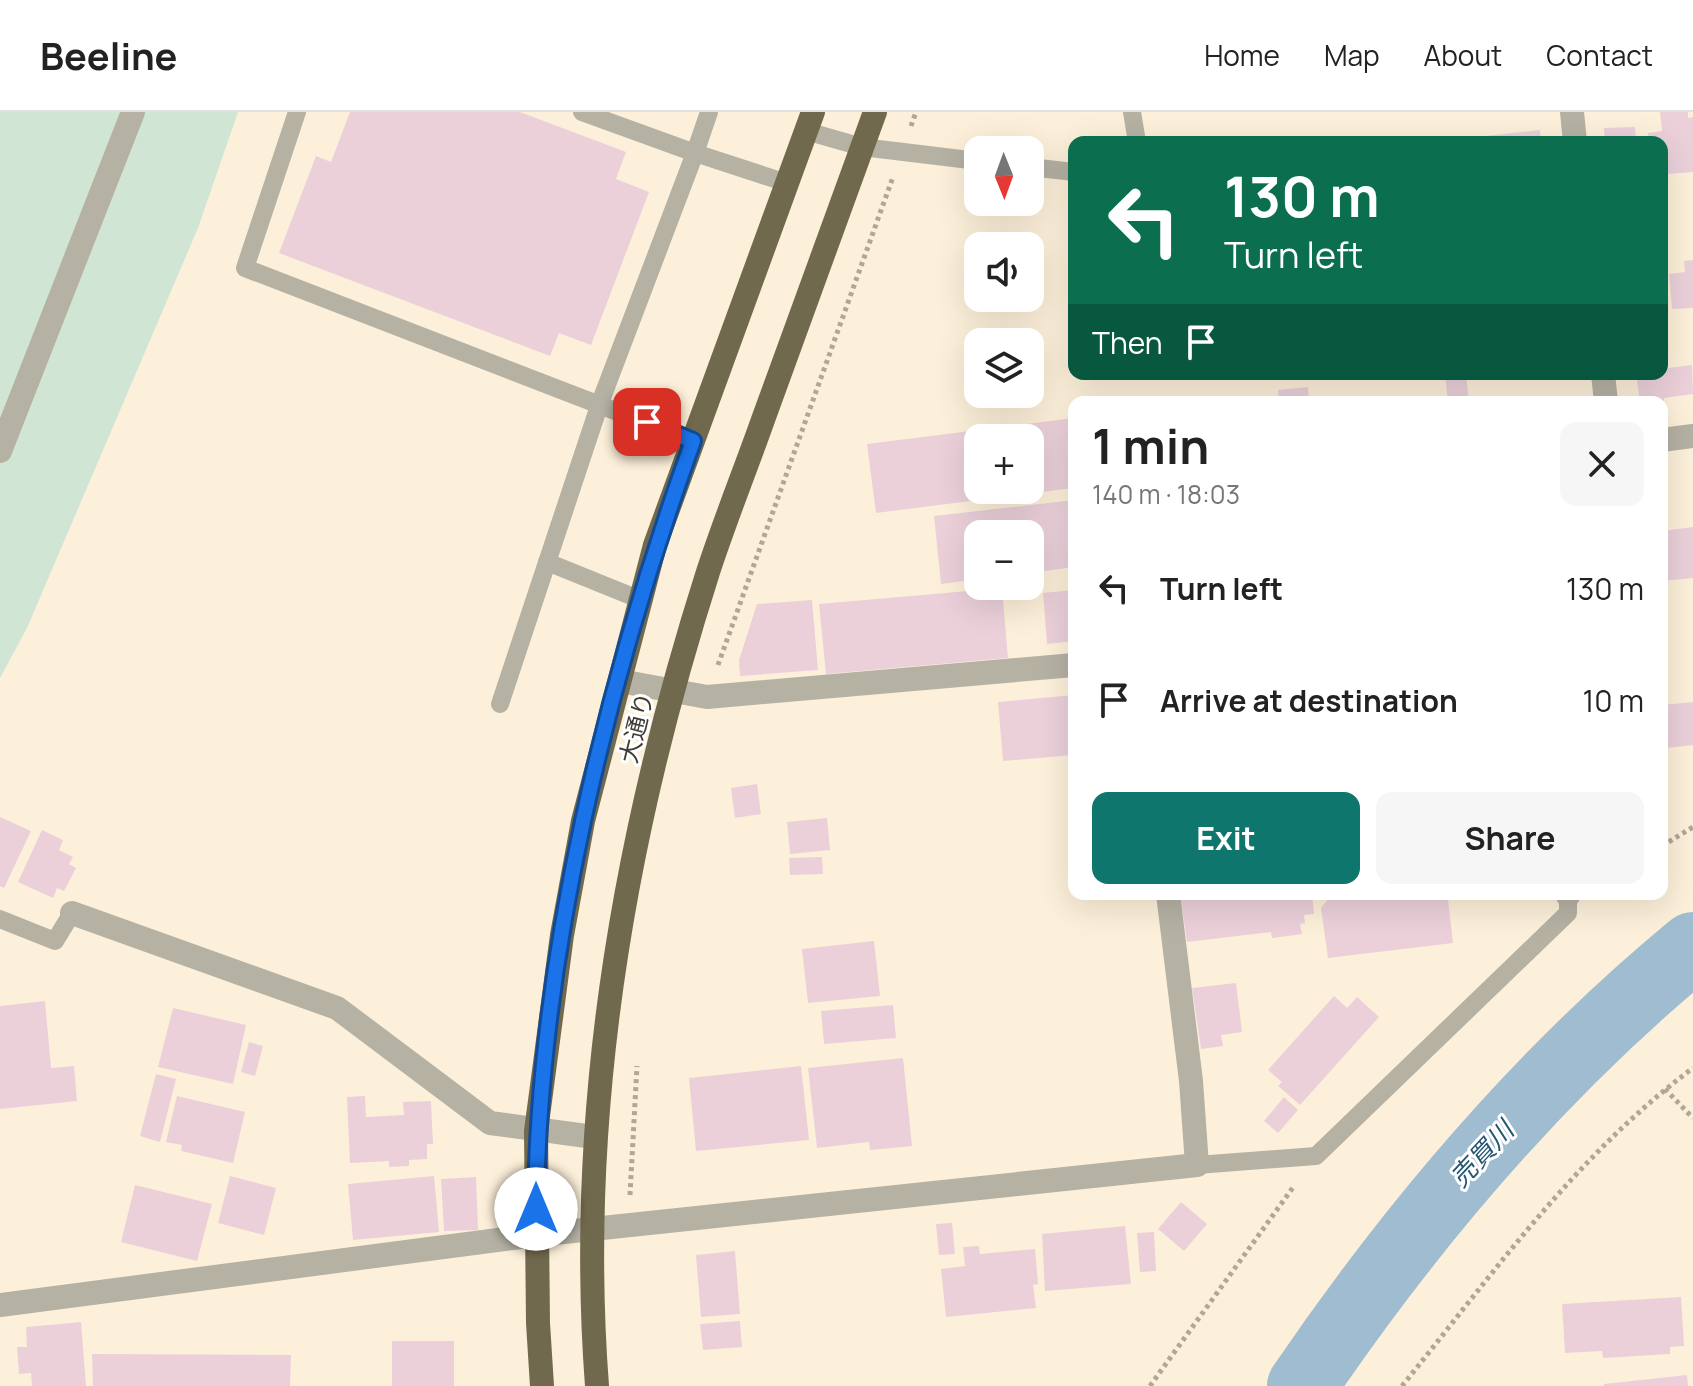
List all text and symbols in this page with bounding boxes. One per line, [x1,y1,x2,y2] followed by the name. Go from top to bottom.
[40,29,177,81] text: Beeline
[1204,36,1280,74] text: Home
[1324,36,1380,74] text: Map
[1424,36,1502,74] text: About
[1546,36,1653,74] text: Contact
[964,136,1044,216] north arrow
[964,136,1044,600] map controls
[1224,157,1380,234] text: 130 m
[1092,168,1196,272] icon: left
[1224,230,1363,279] text: Turn left
[964,232,1044,312] button: sound
[1179,320,1223,364] icon: arrive
[1092,322,1163,363] text: Then
[964,328,1044,408] button: layers
[613,388,681,456] pin
[625,400,669,444] icon: arrive
[1092,413,1209,478] text: 1 min
[1560,422,1644,506] button: close
[964,424,1044,504] button: +
[1092,476,1240,512] text: 140 m · 18:03
[964,520,1044,600] button: −
[1092,566,1136,610] icon: left
[1160,568,1283,609] text: Turn left
[1566,568,1644,609] text: 130 m
[1092,678,1136,722] icon: arrive
[1160,680,1458,721] text: Arrive at destination
[1583,680,1644,721] text: 10 m
[611,689,660,767] street label: 大通り
[1092,792,1360,884] button: Exit
[1376,792,1644,884] button: Share
[1442,1110,1523,1194] water label: 売買川
[494,1167,578,1251] position arrow

